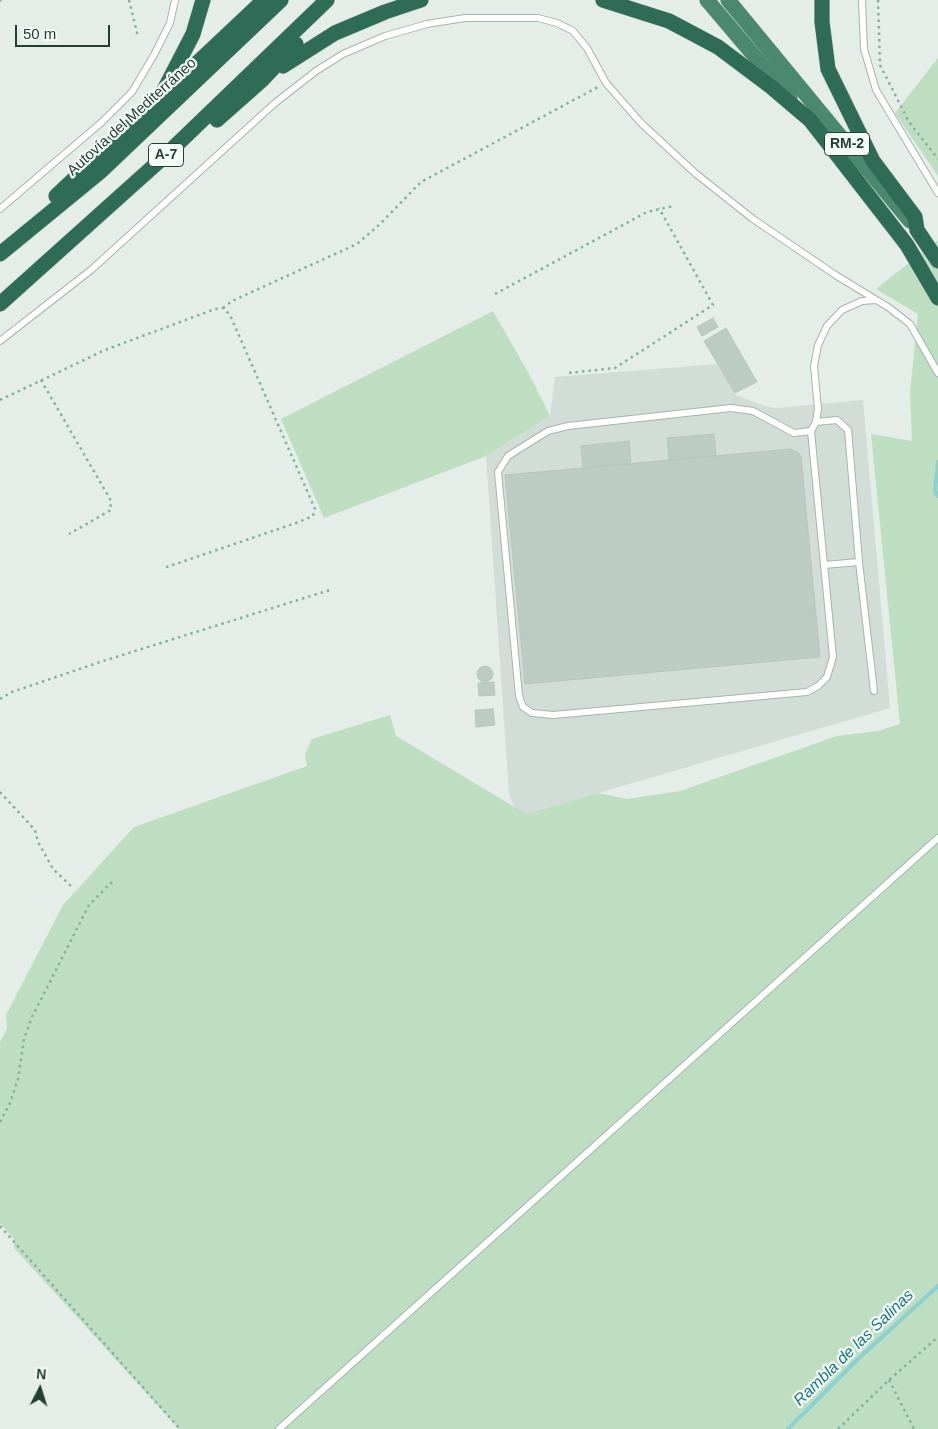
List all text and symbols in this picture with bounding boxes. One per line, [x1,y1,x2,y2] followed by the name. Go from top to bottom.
[18,15,112,47] scale bar
[23,25,56,42] text: 50 m
[64,54,200,180] street label: Autovía del Mediterráneo
[824,132,870,156] road number: RM-2
[148,144,184,166] road number: A-7
[790,1286,918,1410] water label: Rambla de las Salinas
[15,1364,65,1414] north arrow
[36,1366,47,1382] text: N

